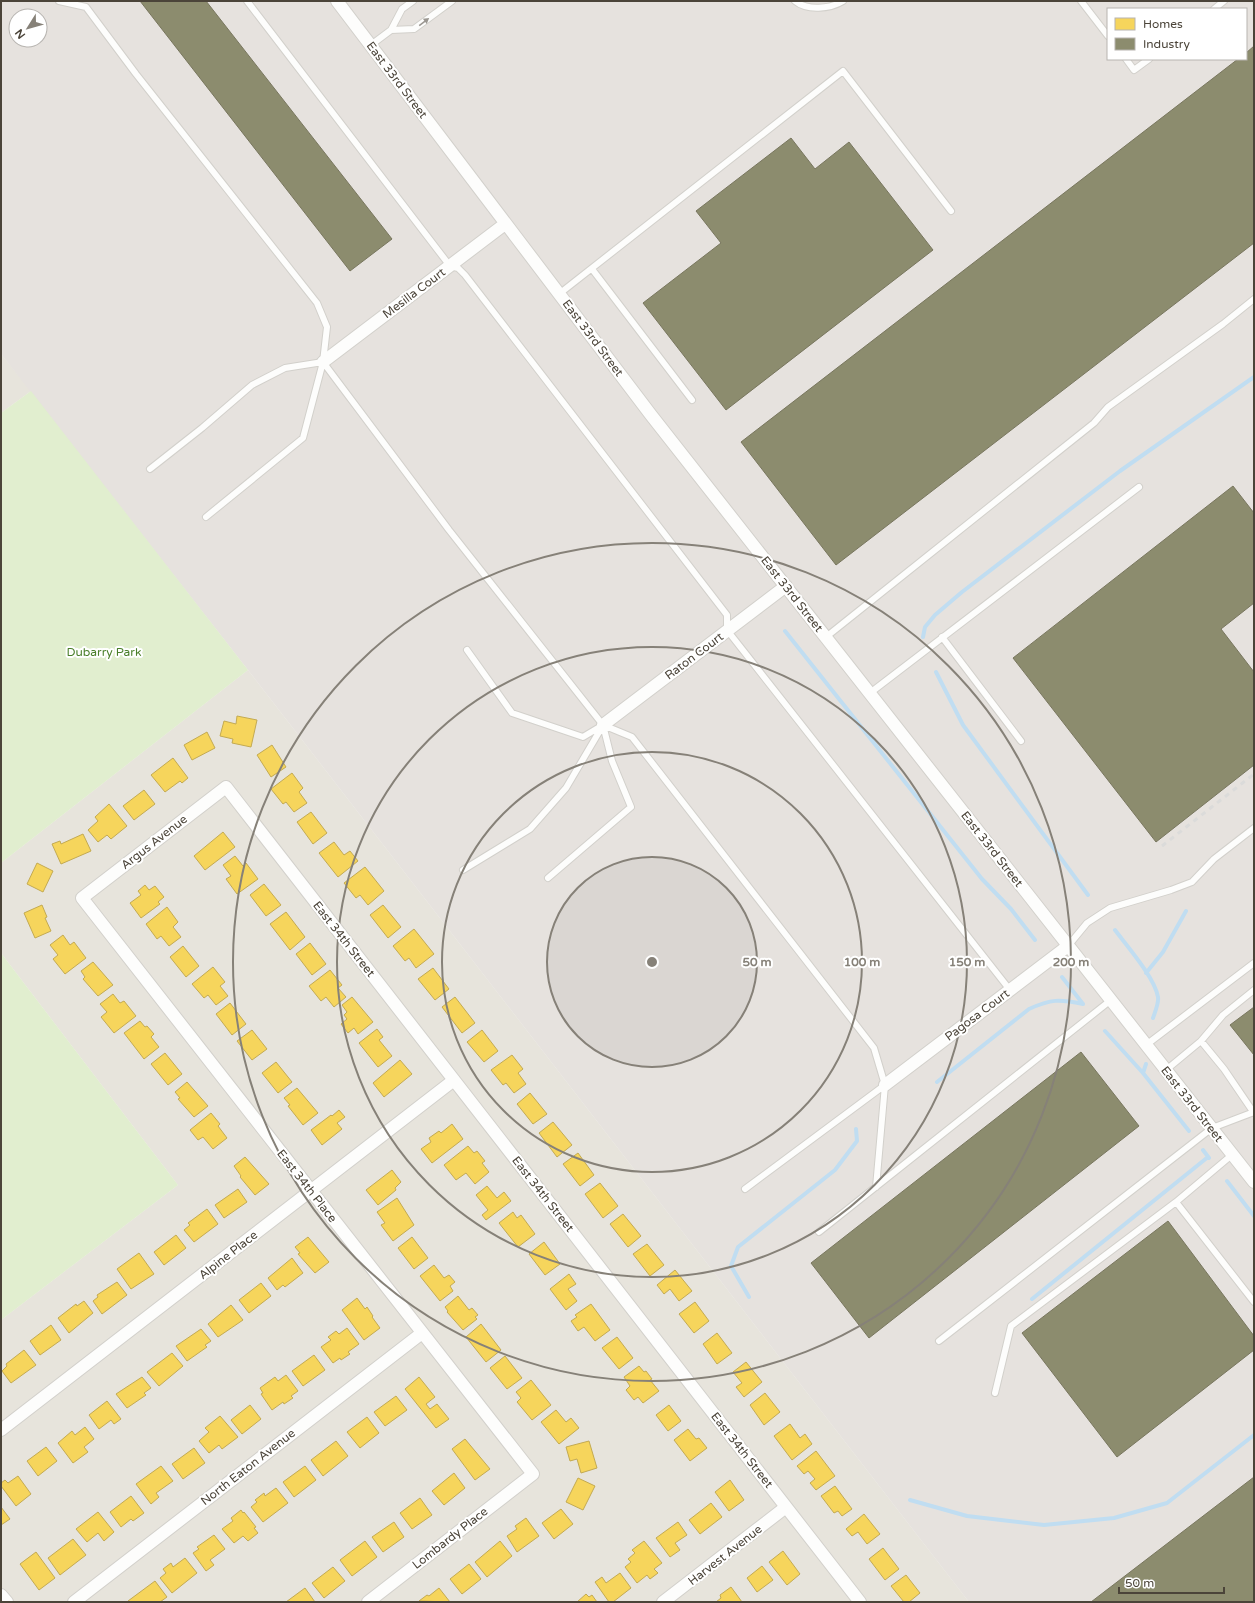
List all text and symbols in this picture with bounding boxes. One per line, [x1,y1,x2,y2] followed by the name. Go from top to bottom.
[8,8,48,48] north arrow
[1107,8,1247,60] legend
[1143,17,1183,31] text: Homes
[418,18,429,27] one-way arrow
[13,26,28,41] text: N
[1143,37,1190,51] text: Industry
[364,39,431,121] street label: East 33rd Street
[380,265,448,321] street label: Mesilla Court
[560,297,627,379] street label: East 33rd Street
[758,553,826,635] street label: East 33rd Street
[662,629,726,682] street label: Raton Court
[67,645,142,659] park label: Dubarry Park
[958,808,1026,890] street label: East 33rd Street
[118,812,190,872] street label: Argus Avenue
[310,898,378,980] street label: East 34th Street
[645,955,659,969] centre of rings
[742,955,772,969] text: 50 m
[844,955,880,969] text: 100 m
[949,955,985,969] text: 150 m
[1053,955,1089,969] text: 200 m
[942,986,1012,1044] street label: Pagosa Court
[1158,1063,1226,1145] street label: East 33rd Street
[274,1147,340,1225] street label: East 34th Place
[509,1153,577,1235] street label: East 34th Street
[196,1228,260,1282] street label: Alpine Place
[708,1409,776,1491] street label: East 34th Street
[198,1426,298,1508] street label: North Eaton Avenue
[409,1504,491,1572] street label: Lombardy Place
[685,1522,765,1588] street label: Harvest Avenue
[1119,1569,1224,1595] scale bar
[1125,1576,1154,1590] text: 50 m

